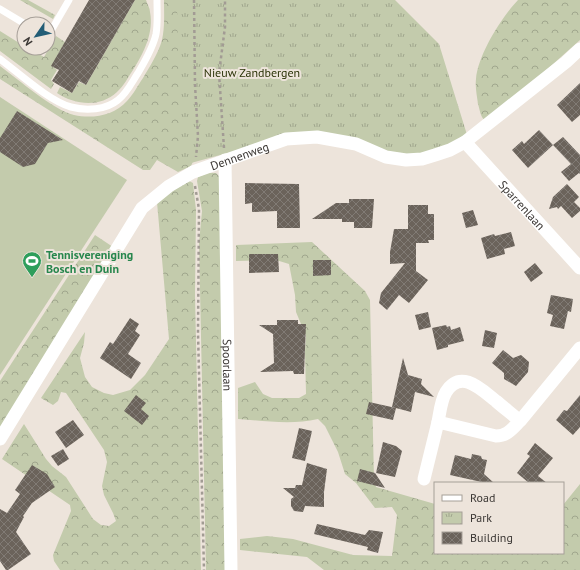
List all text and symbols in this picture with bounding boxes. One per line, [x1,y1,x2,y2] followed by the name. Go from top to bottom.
[16,16,56,56] north arrow
[20,35,36,49] text: N
[204,65,300,80] park label: Nieuw Zandbergen
[208,138,271,173] street label: Dennenweg
[496,177,549,233] street label: Sparrenlaan
[46,247,133,276] place label: Tennisvereniging Bosch en Duin
[21,250,43,278] sports icon: Tennisvereniging Bosch en Duin
[220,339,236,391] street label: Spoorlaan
[434,482,564,554] legend
[470,490,495,505] text: Road
[470,510,492,525] text: Park
[470,530,513,545] text: Building

